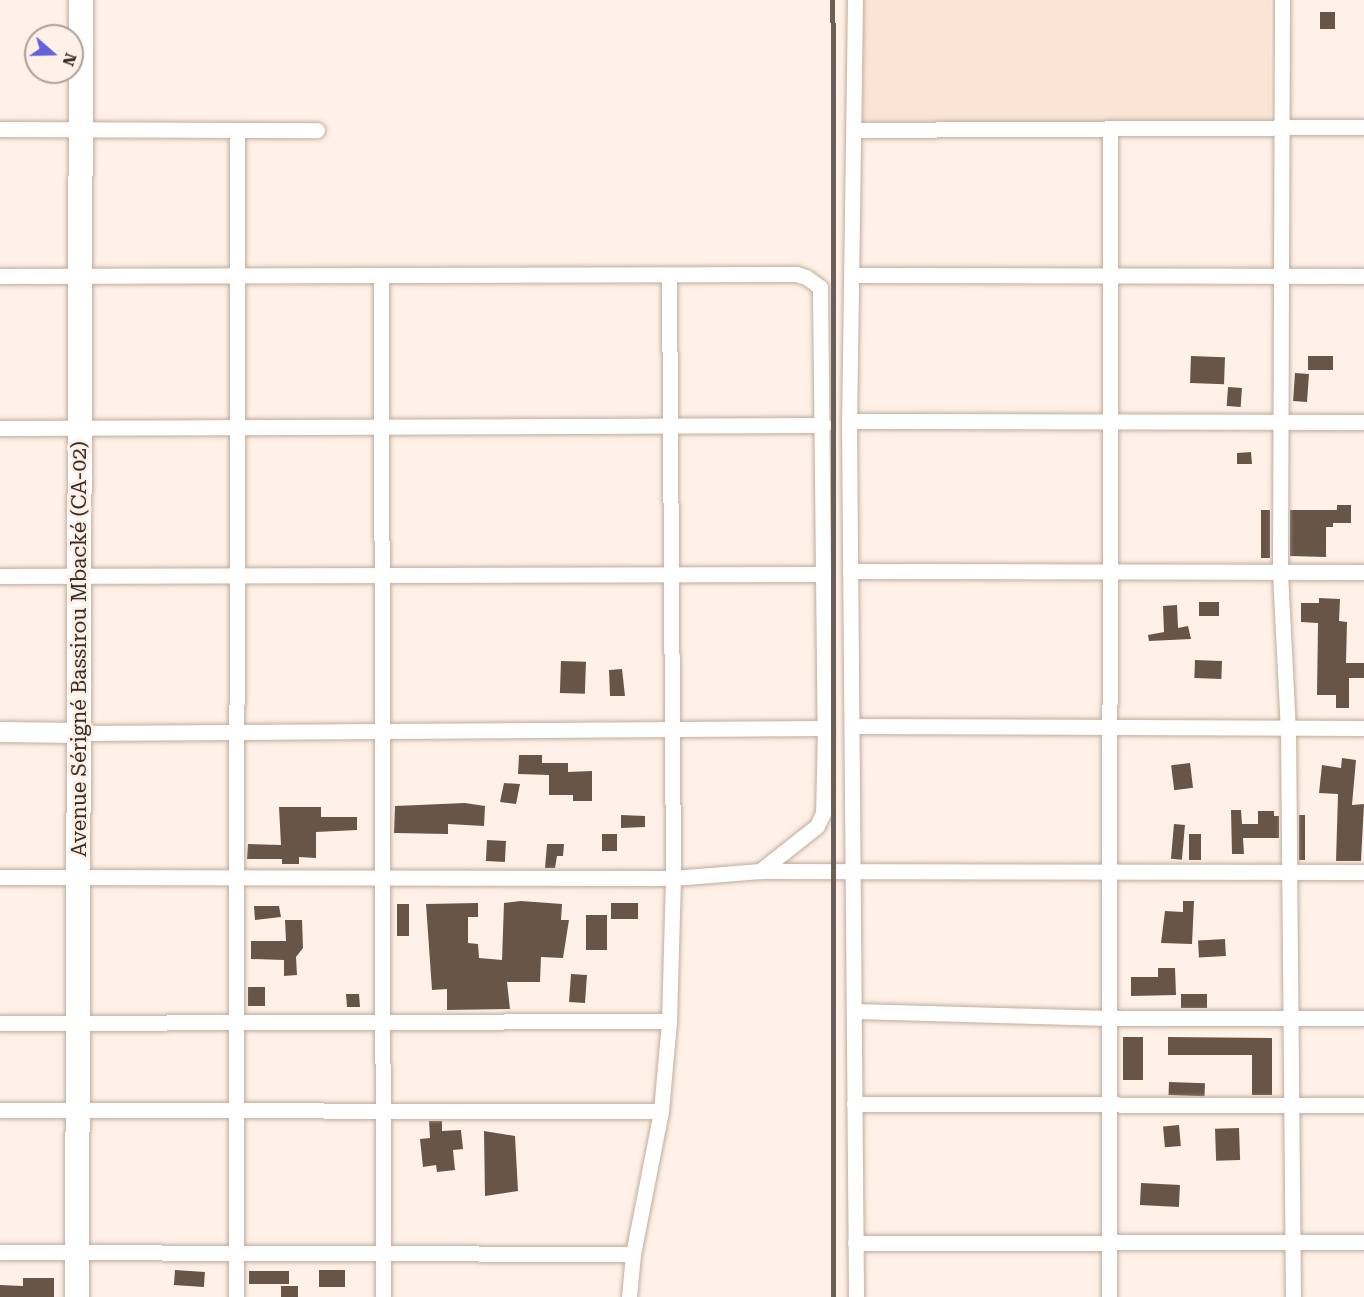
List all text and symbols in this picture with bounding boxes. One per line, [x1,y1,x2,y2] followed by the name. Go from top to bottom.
[24,24,84,84] north arrow
[58,51,81,69] text: N
[66,441,92,857] street label: Avenue Sérigné Bassirou Mbacké (CA-02)

